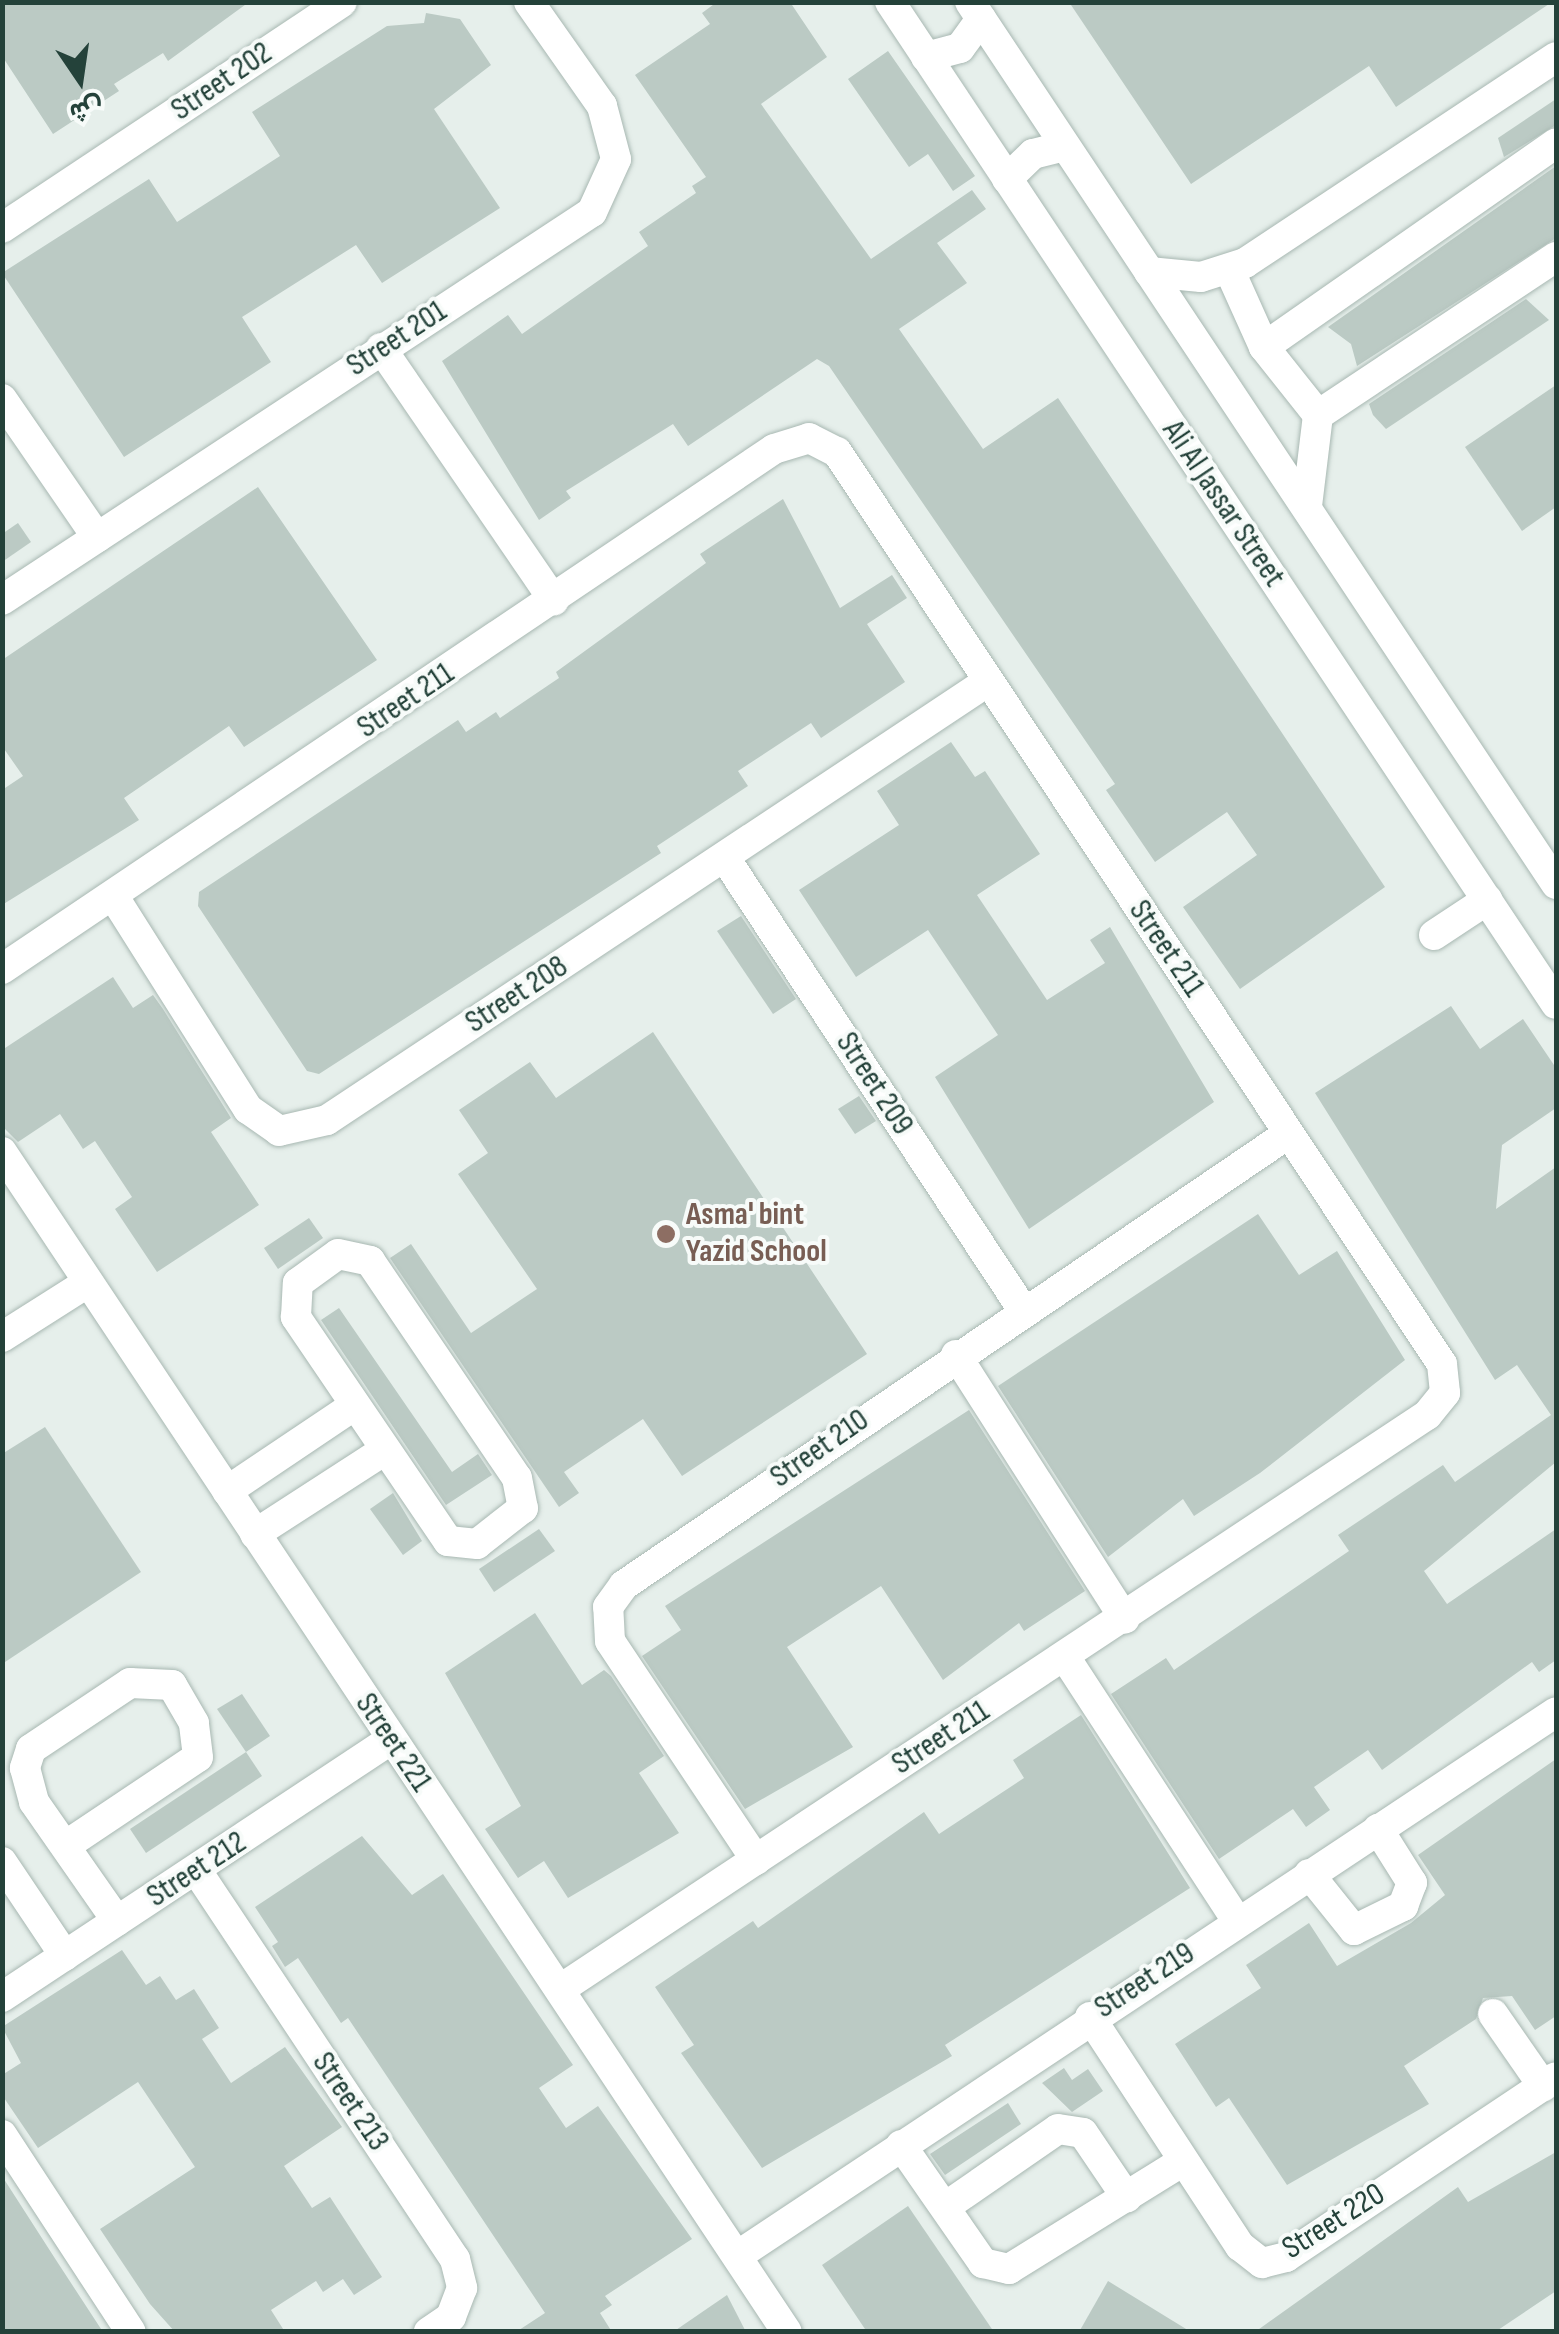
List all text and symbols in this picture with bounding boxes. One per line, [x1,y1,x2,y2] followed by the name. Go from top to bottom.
[30,30,130,130] north arrow
[164,34,280,130] street label: Street 202
[67,90,107,130] text: ش
[340,293,454,385] street label: Street 201
[1153,414,1293,594] street label: Ali Al Jassar Street
[350,655,462,747] street label: Street 211
[1120,893,1212,1005] street label: Street 211
[459,948,575,1042] street label: Street 208
[827,1026,921,1142] street label: Street 209
[686,1197,827,1272] place label: Asma' bint Yazid School
[655,1223,677,1245] marker: Asma' bint Yazid School
[763,1401,877,1497] street label: Street 210
[346,1687,440,1799] street label: Street 221
[885,1692,997,1784] street label: Street 211
[140,1824,254,1916] street label: Street 212
[1088,1935,1202,2027] street label: Street 219
[303,2045,397,2159] street label: Street 213
[1276,2176,1392,2268] street label: Street 220

